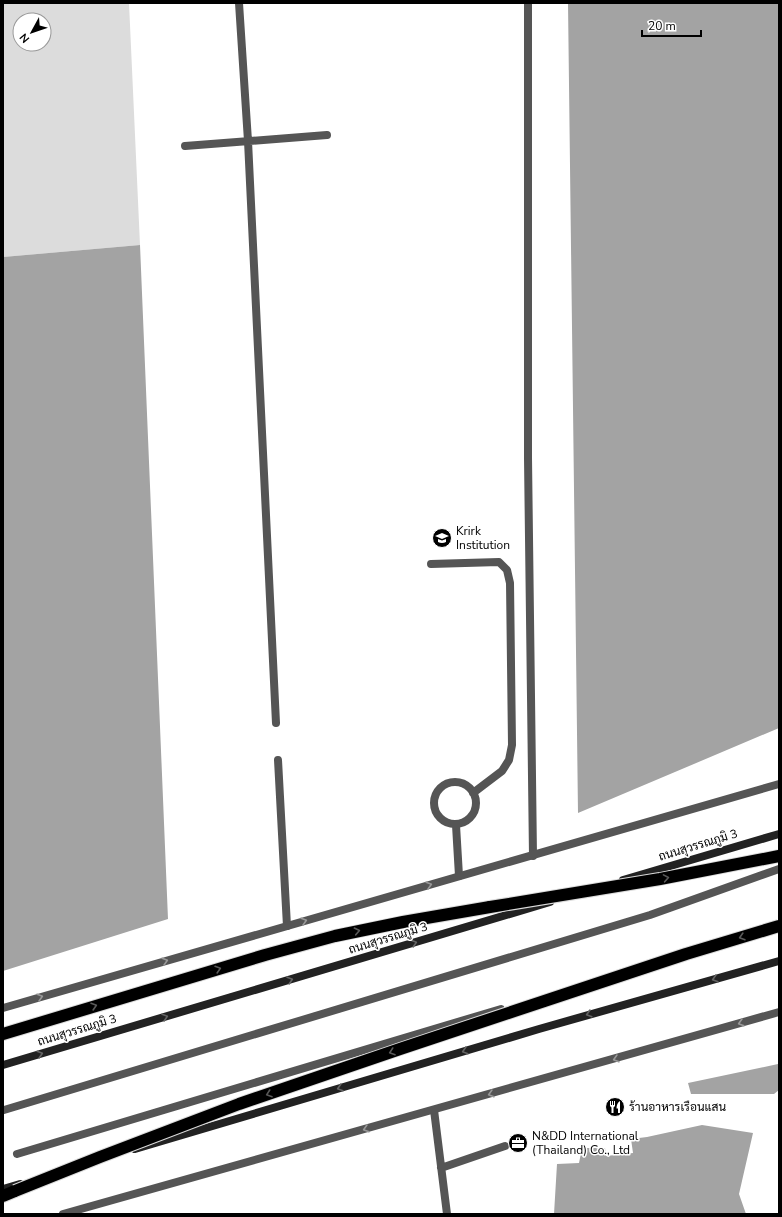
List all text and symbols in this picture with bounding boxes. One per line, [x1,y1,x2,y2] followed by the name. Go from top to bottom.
[12,12,52,52] north arrow
[642,12,701,38] scale bar
[648,18,676,34] text: 20 m
[16,30,33,46] text: N
[456,523,510,553] place label: Krirk Institution
[431,527,453,549] school or university icon: Krirk Institution
[656,825,740,866] street label: ถนนสุวรรณภูมิ 3
[663,874,669,883] one-way arrow
[425,881,432,890] one-way arrow
[300,917,307,926] one-way arrow
[346,918,430,959] street label: ถนนสุวรรณภูมิ 3
[354,928,361,936] one-way arrow
[738,932,745,941] one-way arrow
[410,939,417,948] one-way arrow
[162,957,169,966] one-way arrow
[215,965,222,974] one-way arrow
[711,974,718,983] one-way arrow
[286,976,293,985] one-way arrow
[37,993,44,1002] one-way arrow
[90,1002,97,1011] one-way arrow
[586,1009,593,1018] one-way arrow
[35,1010,119,1051] street label: ถนนสุวรรณภูมิ 3
[161,1013,168,1022] one-way arrow
[738,1018,745,1027] one-way arrow
[461,1046,468,1055] one-way arrow
[389,1047,396,1055] one-way arrow
[37,1050,44,1059] one-way arrow
[613,1054,620,1062] one-way arrow
[337,1083,344,1092] one-way arrow
[266,1089,273,1098] one-way arrow
[488,1089,495,1098] one-way arrow
[604,1096,626,1118] restaurant icon: ร้านอาหารเรือนแสน
[629,1099,727,1115] place label: ร้านอาหารเรือนแสน
[363,1124,370,1133] one-way arrow
[532,1128,639,1158] place label: N&DD International (Thailand) Co., Ltd
[507,1132,529,1154] office icon: N&DD International (Thailand) Co., Ltd

